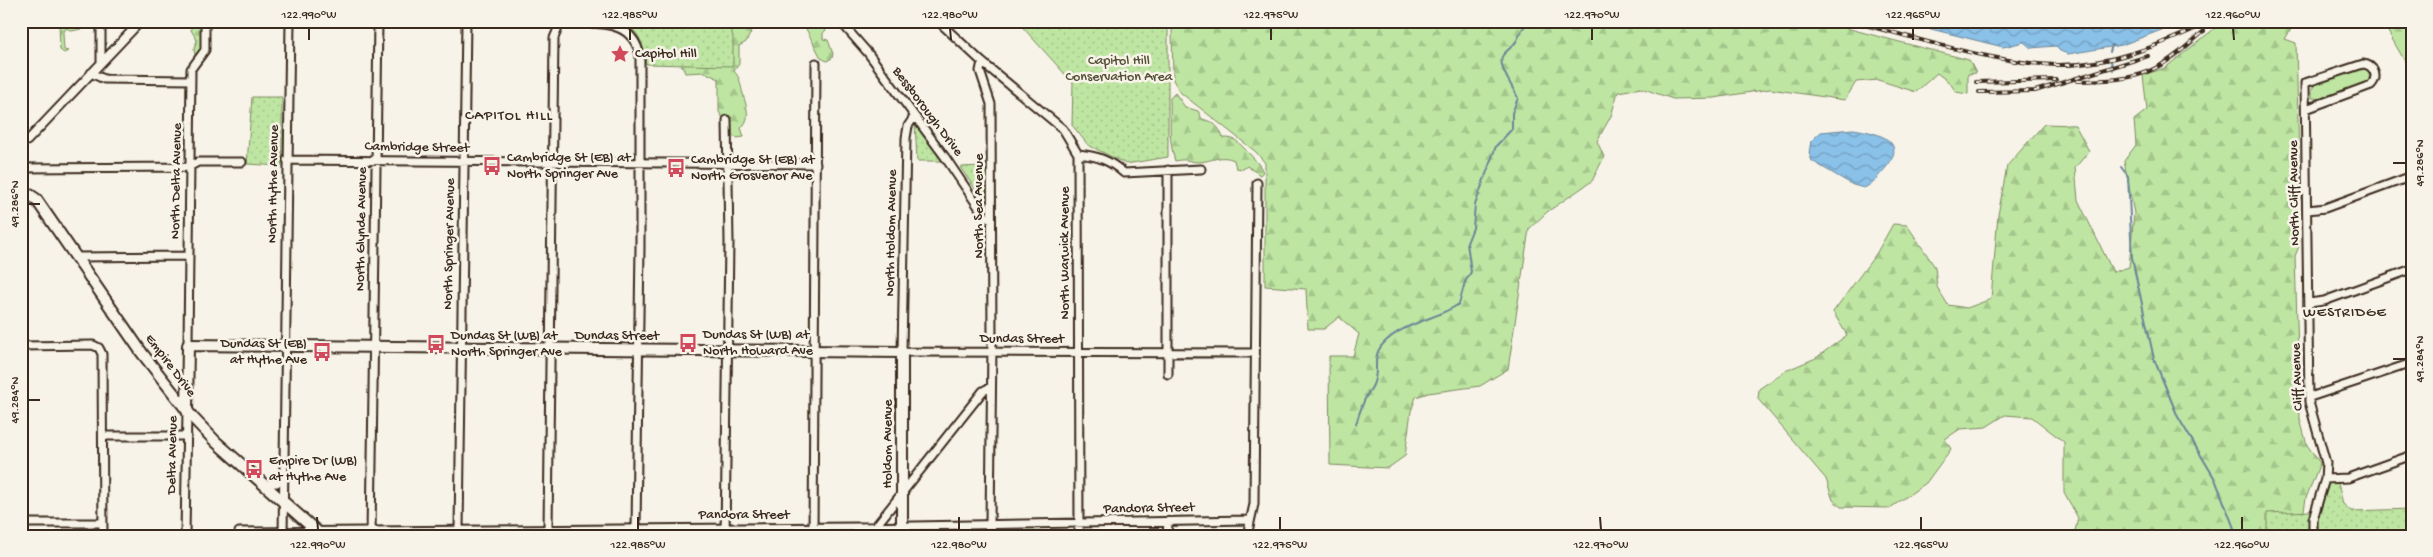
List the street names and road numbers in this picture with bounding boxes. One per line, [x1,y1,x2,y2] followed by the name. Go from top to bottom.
[887,63,967,161] street label: Bessborough Drive
[167,122,187,239] street label: North Delta Avenue
[264,124,284,243] street label: North Hythe Avenue
[364,139,471,157] street label: Cambridge Street
[2286,139,2304,246] street label: North Cliff Avenue
[971,153,988,258] street label: North Sea Avenue
[352,166,372,291] street label: North Glynde Avenue
[882,169,902,297] street label: North Holdom Avenue
[440,177,460,310] street label: North Springer Avenue
[1057,186,1074,319] street label: North Warwick Avenue
[574,328,660,345] street label: Dundas Street
[141,331,200,402] street label: Empire Drive
[979,331,1065,348] street label: Dundas Street
[2288,342,2308,411] street label: Cliff Avenue
[880,399,897,489] street label: Holdom Avenue
[164,415,182,495] street label: Delta Avenue
[1102,500,1196,518] street label: Pandora Street
[698,507,791,524] street label: Pandora Street

